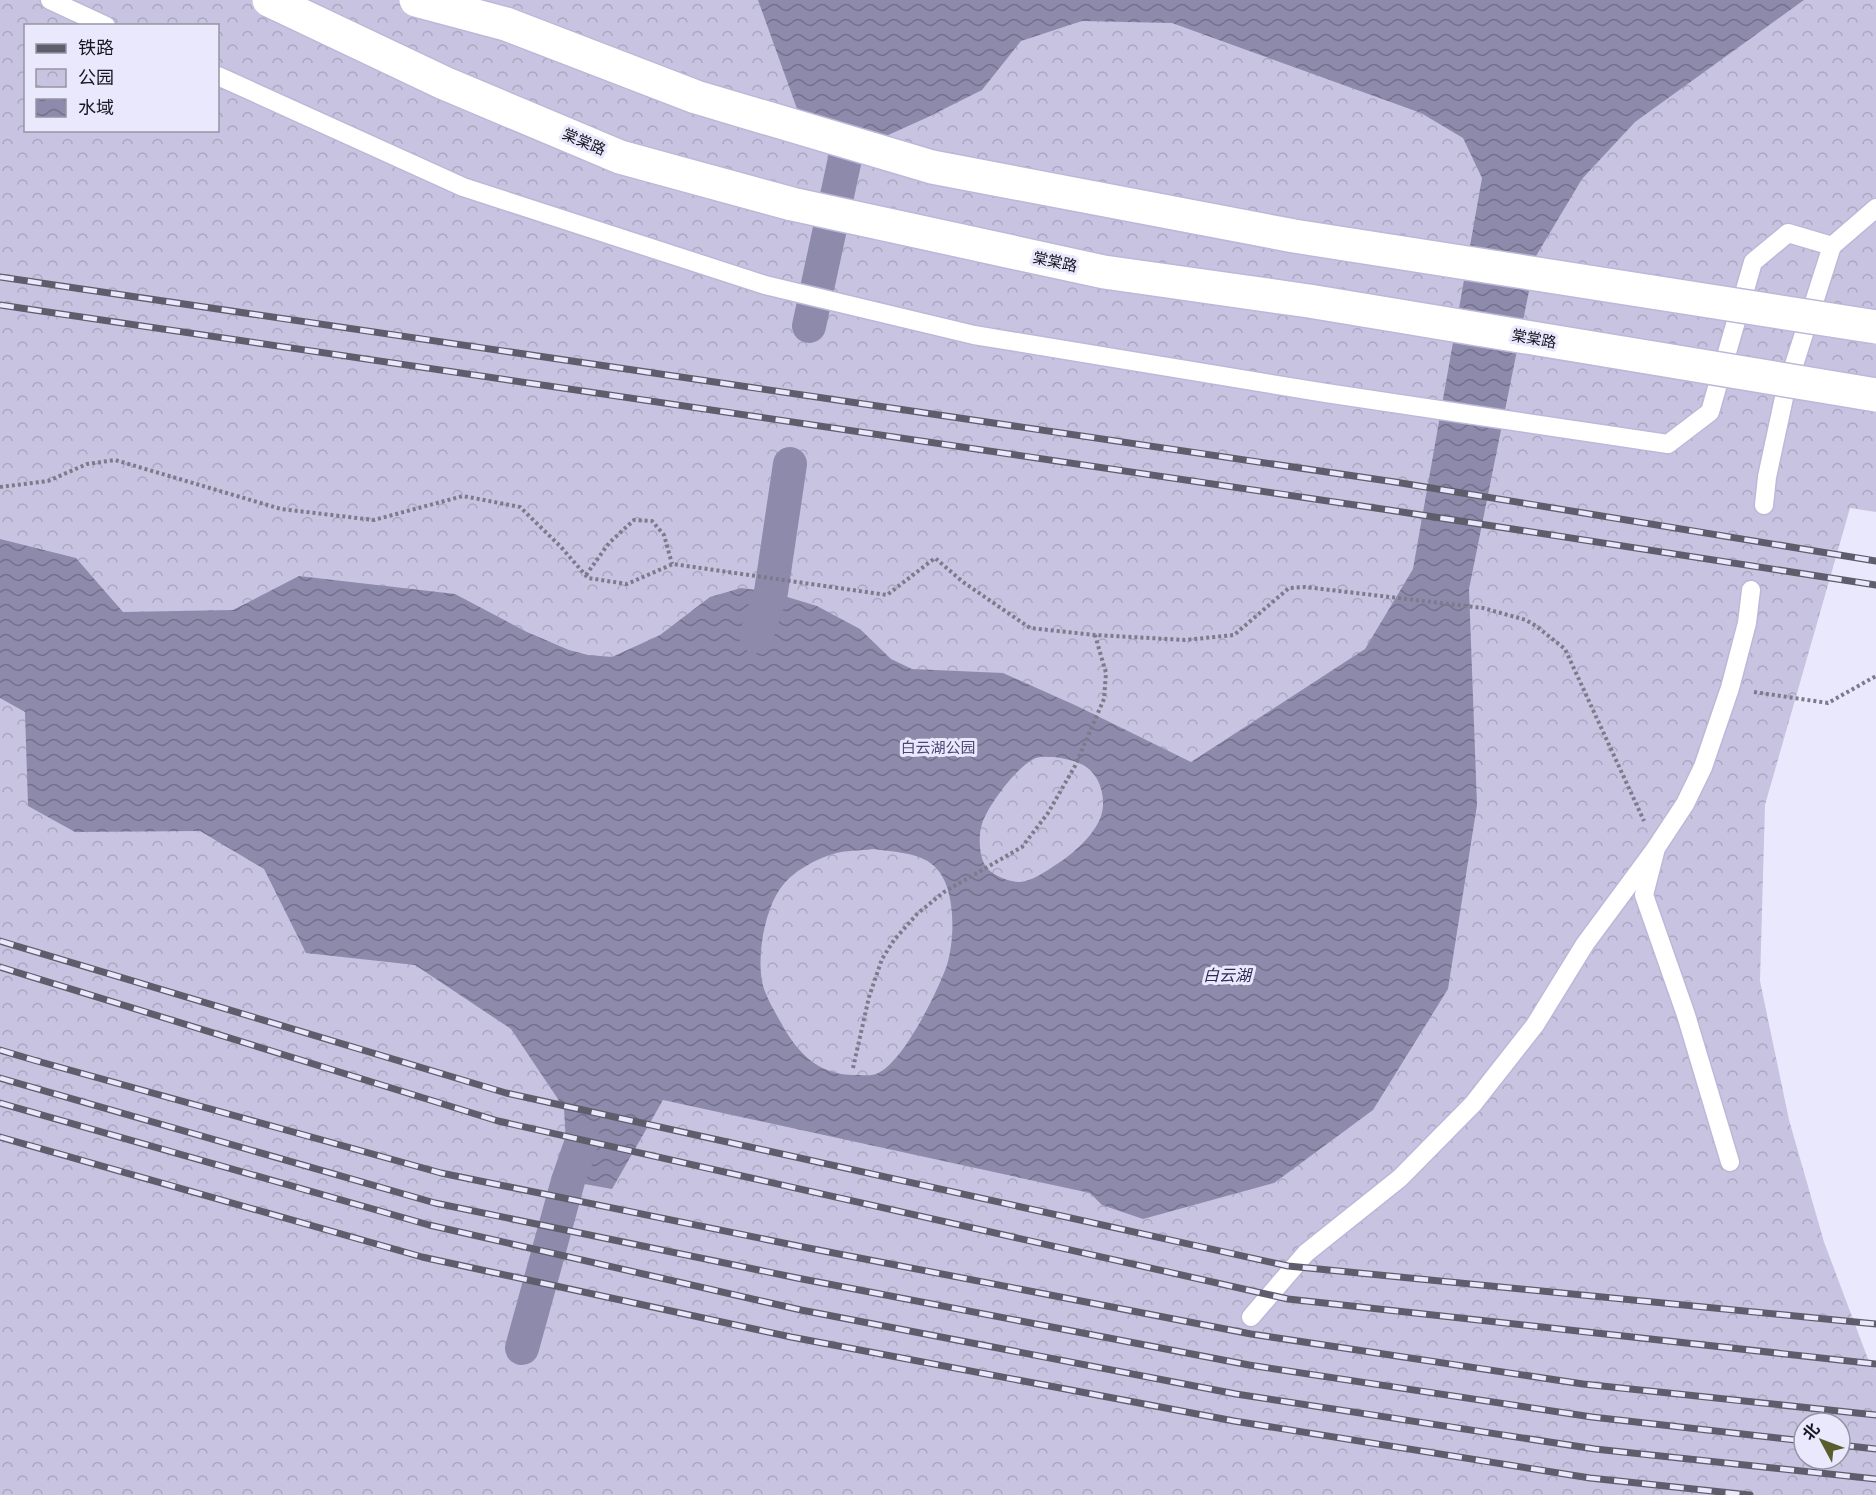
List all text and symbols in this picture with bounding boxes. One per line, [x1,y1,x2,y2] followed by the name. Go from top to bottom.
[24,24,219,132] legend
[78,35,114,59] text: 铁路
[78,65,114,89] text: 公园
[78,95,114,119] text: 水域
[559,123,609,160] street label: 棠棠路
[1031,247,1079,276] street label: 棠棠路
[1510,324,1558,353] street label: 棠棠路
[900,737,976,758] park label: 白云湖公园
[1203,964,1254,986] water label: 白云湖
[1792,1411,1852,1471] north arrow
[1797,1418,1824,1444] text: 北

